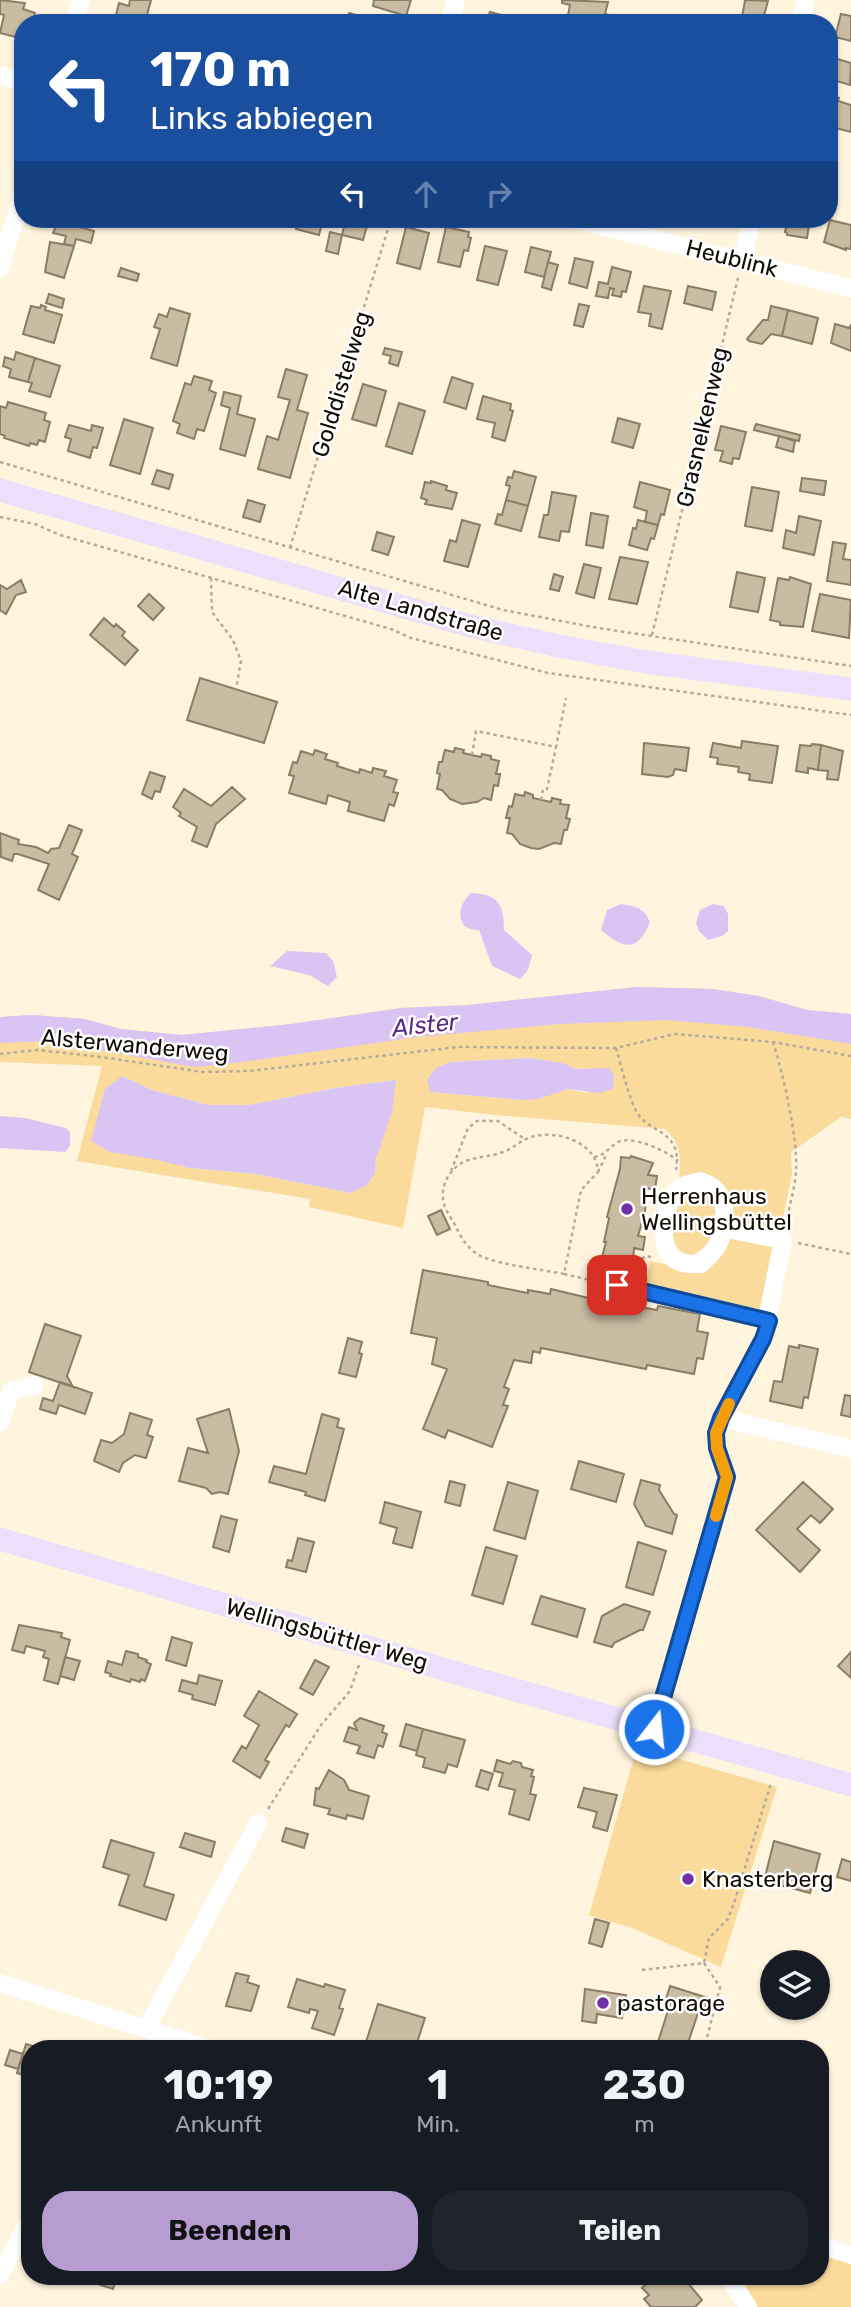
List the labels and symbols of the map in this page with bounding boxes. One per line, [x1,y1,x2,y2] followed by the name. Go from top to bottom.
[683,233,781,283] street label: Heublink
[305,308,377,460] street label: Golddistelweg
[670,344,734,510] street label: Grasnelkenweg
[335,573,507,647] street label: Alte Landstraße
[389,1008,460,1043] water label: Alster
[40,1023,230,1067] street label: Alsterwanderweg
[641,1182,792,1236] place label: Herrenhaus Wellingsbüttel
[619,1201,635,1217] marker: Herrenhaus Wellingsbüttel
[587,1255,647,1315] pin
[223,1592,431,1676] street label: Wellingsbüttler Weg
[617,1692,691,1766] position arrow
[702,1865,834,1893] place label: Knasterberg
[680,1871,696,1887] marker: Knasterberg
[617,1989,725,2017] place label: pastorage
[595,1995,611,2011] marker: pastorage

